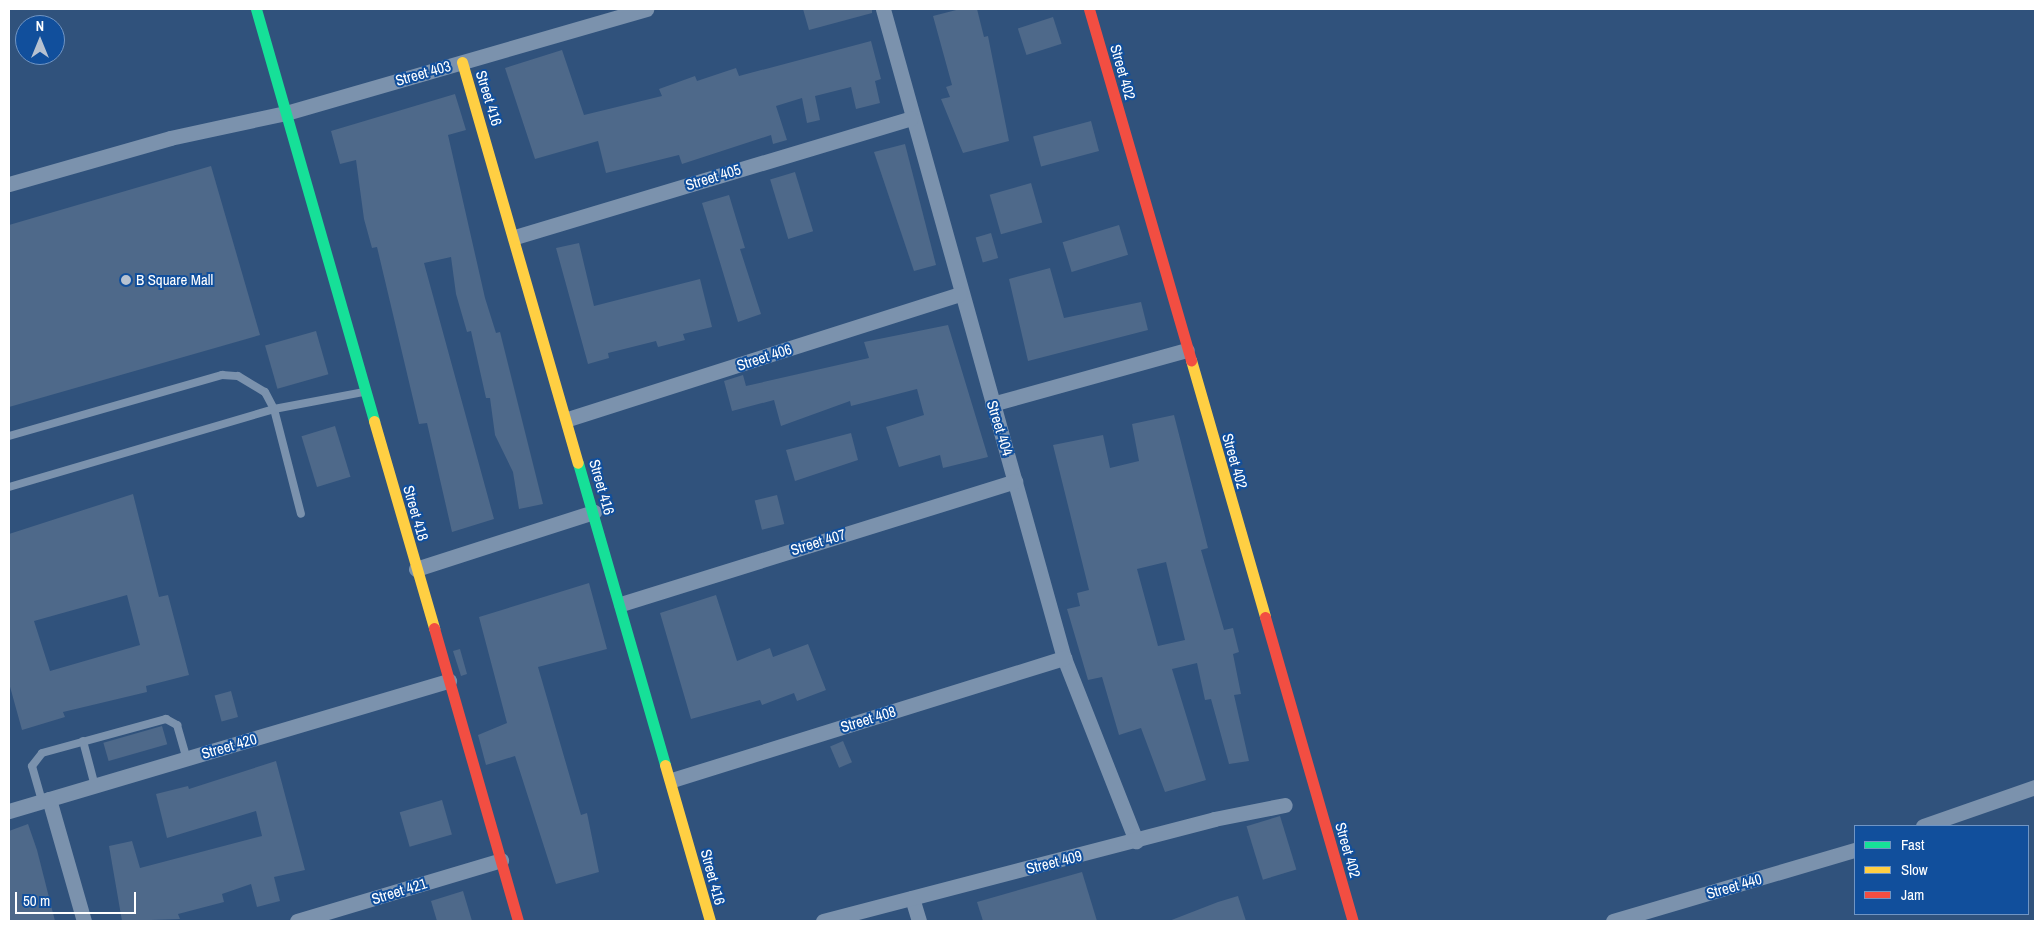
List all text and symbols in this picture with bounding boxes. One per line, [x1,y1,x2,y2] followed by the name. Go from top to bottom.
[15,15,65,65] north arrow
[36,17,44,35] text: N
[1107,42,1139,102] street label: Street 402
[393,57,453,89] street label: Street 403
[472,68,506,128] street label: Street 416
[683,160,743,194] street label: Street 405
[136,271,213,289] place label: B Square Mall
[120,274,132,286] marker: B Square Mall
[734,340,794,374] street label: Street 406
[983,398,1017,458] street label: Street 404
[1219,431,1251,491] street label: Street 402
[586,457,618,517] street label: Street 416
[400,483,432,543] street label: Street 418
[788,525,848,559] street label: Street 407
[838,702,898,736] street label: Street 408
[199,730,259,762] street label: Street 420
[1332,820,1364,880] street label: Street 402
[1854,825,2029,915] legend
[1901,834,1924,855] text: Fast
[1024,846,1084,878] street label: Street 409
[697,847,729,907] street label: Street 416
[1901,859,1928,880] text: Slow
[1704,870,1764,902] street label: Street 440
[369,874,429,908] street label: Street 421
[18,882,139,914] scale bar
[1901,884,1924,905] text: Jam
[23,890,50,911] text: 50 m

